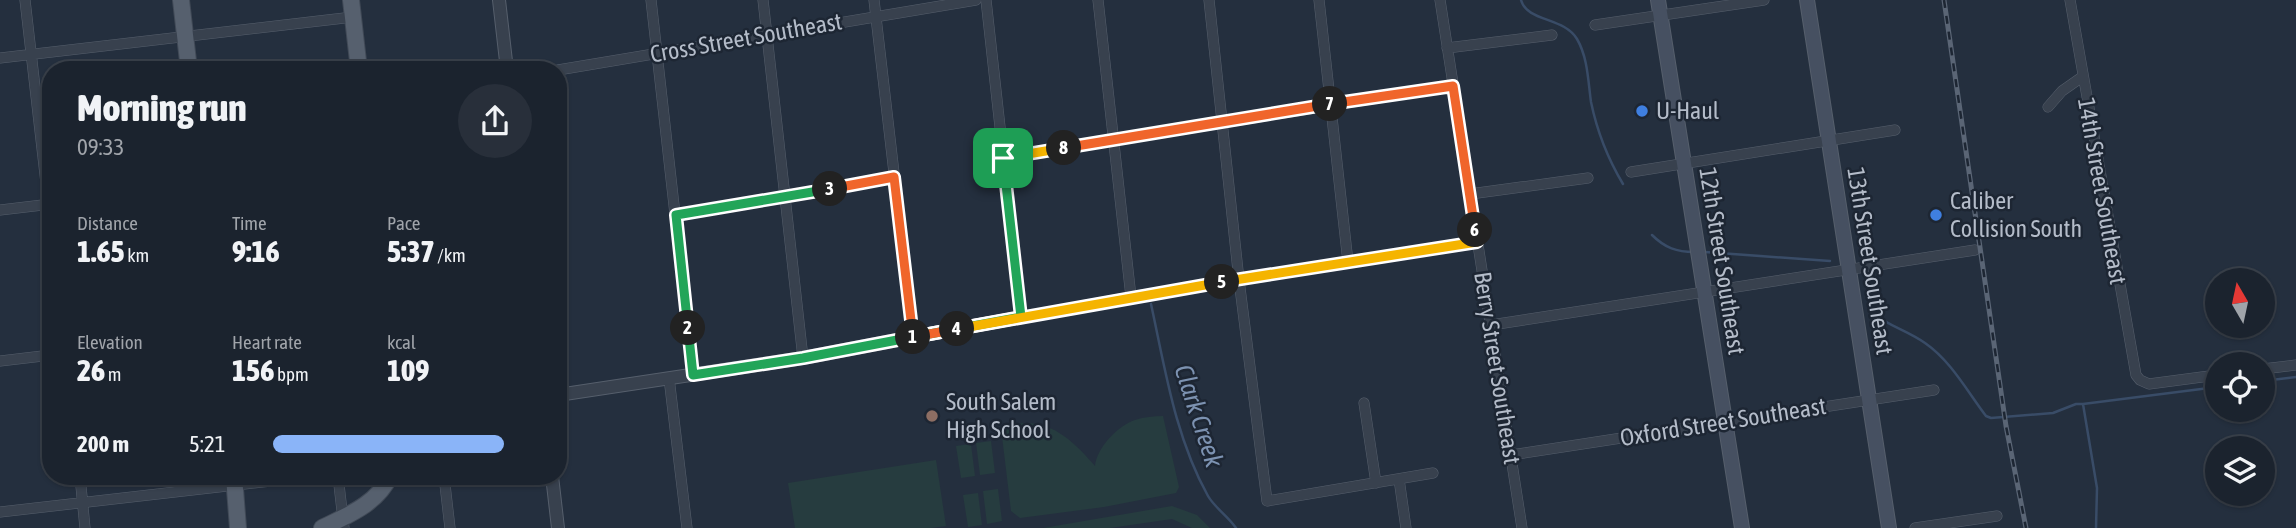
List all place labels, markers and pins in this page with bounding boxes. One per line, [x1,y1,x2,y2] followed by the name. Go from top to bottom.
[1312,86,1348,122] pin: 7
[1656,97,1720,124] place label: U-Haul
[1634,103,1650,119] marker: U-Haul
[973,128,1033,188] pin
[1046,130,1082,166] pin: 8
[812,172,848,206] pin: 3
[1950,187,2082,242] place label: Caliber Collision South
[1928,207,1944,223] marker: Caliber Collision South
[1458,212,1492,247] pin: 6
[1204,264,1240,300] pin: 5
[670,310,706,346] pin: 2
[940,312,974,346] pin: 4
[895,320,930,354] pin: 1
[946,388,1056,443] place label: South Salem High School
[924,408,940,424] marker: South Salem High School

